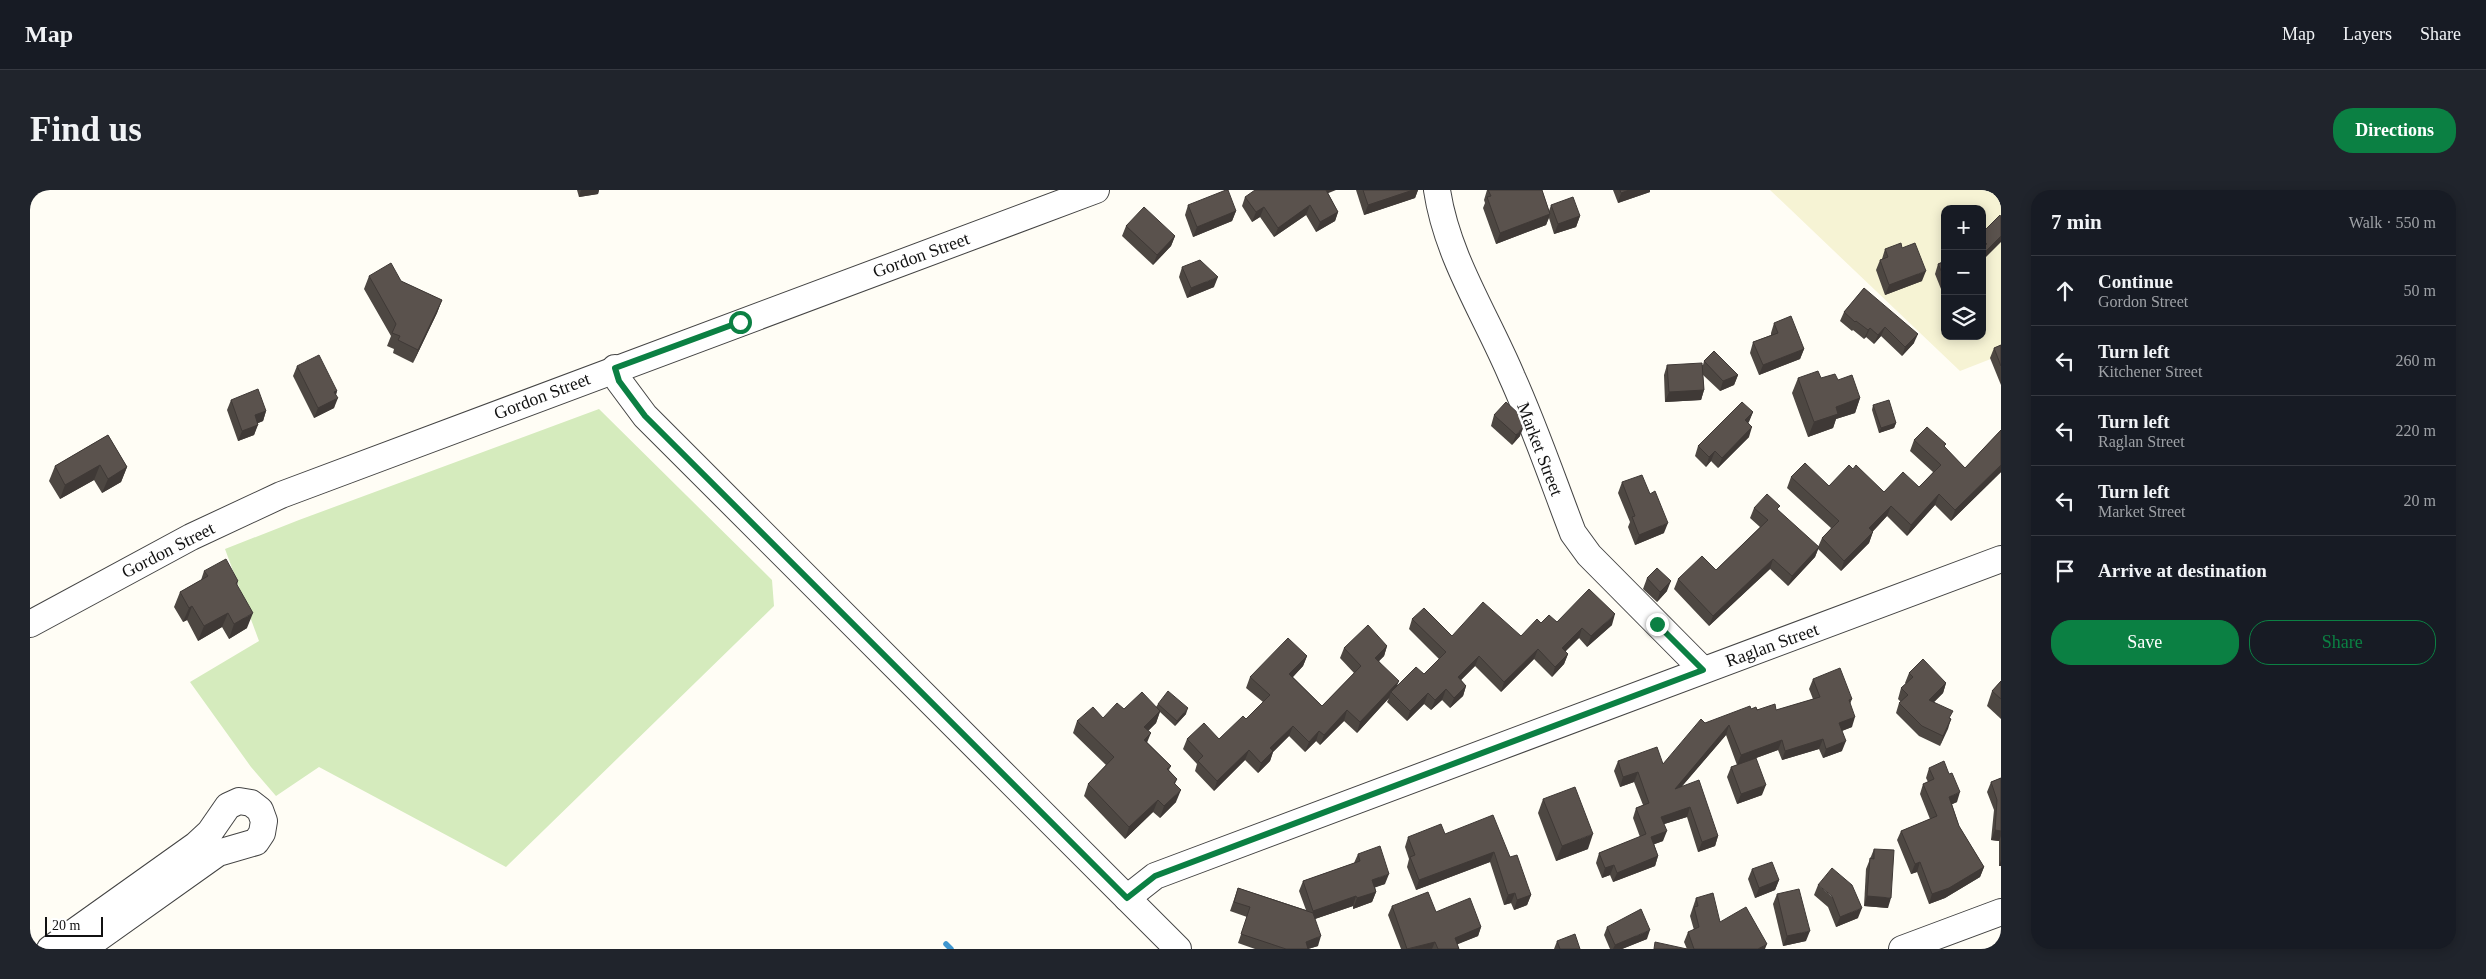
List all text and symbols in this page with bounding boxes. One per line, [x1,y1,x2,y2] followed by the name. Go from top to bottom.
[25,21,73,47] text: Map
[2282,24,2315,44] text: Map
[2343,24,2392,44] text: Layers
[2420,24,2461,44] text: Share
[2333,108,2456,153] button: Directions
[30,110,142,149] text: Find us
[1941,205,1986,340] map controls
[1941,205,1986,250] button: +
[2051,210,2102,234] text: 7 min
[2349,214,2436,231] text: Walk · 550 m
[870,228,972,282] street label: Gordon Street
[1941,250,1986,295] button: −
[2098,271,2173,292] text: Continue
[2051,277,2079,305] icon: ahead
[2404,282,2436,299] text: 50 m
[2098,293,2188,310] text: Gordon Street
[1941,295,1986,340] button: layers
[729,311,752,334] route start
[2098,341,2170,362] text: Turn left
[2051,347,2079,375] icon: left
[2396,352,2436,369] text: 260 m
[2098,363,2202,380] text: Kitchener Street
[491,368,593,424] street label: Gordon Street
[1513,399,1567,499] street label: Market Street
[2098,411,2170,432] text: Turn left
[2051,417,2079,445] icon: left
[2396,422,2436,439] text: 220 m
[2098,433,2185,450] text: Raglan Street
[2098,481,2170,502] text: Turn left
[2051,487,2079,515] icon: left
[2404,492,2436,509] text: 20 m
[2098,503,2186,520] text: Market Street
[118,518,218,582] street label: Gordon Street
[2051,557,2079,585] icon: arrive
[2098,560,2267,581] text: Arrive at destination
[1646,613,1669,636] route end
[1723,619,1821,671] street label: Raglan Street
[2051,620,2239,665] button: Save
[2249,620,2436,665] button: Share
[45,914,102,937] scale bar
[52,918,80,933] text: 20 m

